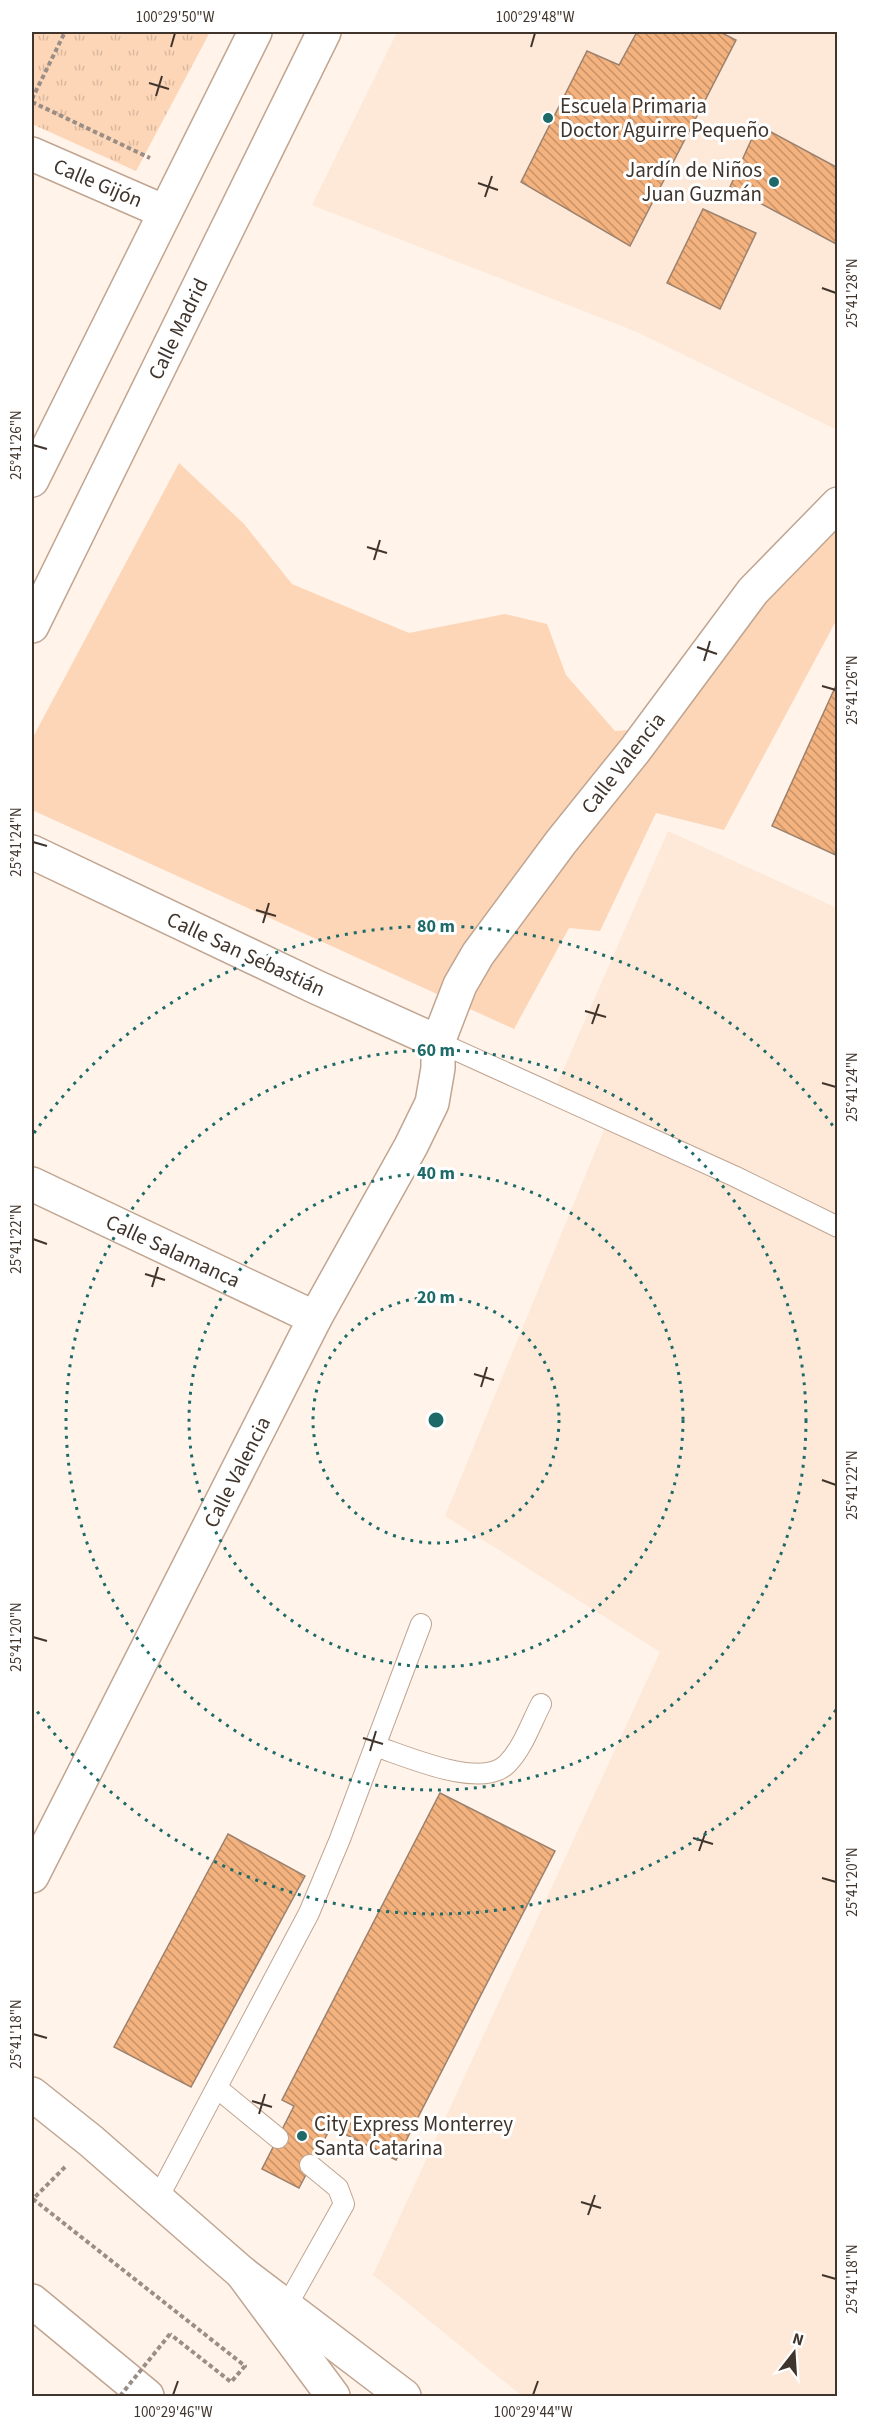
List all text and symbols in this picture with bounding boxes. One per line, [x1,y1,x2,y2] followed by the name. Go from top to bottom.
[135,7,215,28] text: 100°29'50"W
[495,7,575,28] text: 100°29'48"W
[560,91,769,145] place label: Escuela Primaria Doctor Aguirre Pequeño
[541,111,555,125] marker: Escuela Primaria Doctor Aguirre Pequeño
[49,151,147,215] street label: Calle Gijón
[625,155,762,209] place label: Jardín de Niños Juan Guzmán
[767,175,781,189] marker: Jardín de Niños Juan Guzmán
[842,258,863,328] text: 25°41'28"N
[141,273,215,385] street label: Calle Madrid
[6,410,27,480] text: 25°41'26"N
[842,655,863,725] text: 25°41'26"N
[574,706,672,820] street label: Calle Valencia
[6,807,27,877] text: 25°41'24"N
[162,904,330,1004] street label: Calle San Sebastián
[417,914,455,939] text: 80 m
[417,1038,455,1063] text: 60 m
[842,1052,863,1122] text: 25°41'24"N
[417,1161,455,1186] text: 40 m
[6,1204,27,1274] text: 25°41'22"N
[101,1207,245,1295] street label: Calle Salamanca
[417,1285,455,1310] text: 20 m
[426,1410,446,1430] centre of rings
[196,1411,278,1533] street label: Calle Valencia
[842,1450,863,1520] text: 25°41'22"N
[6,1602,27,1672] text: 25°41'20"N
[842,1847,863,1917] text: 25°41'20"N
[6,1999,27,2069] text: 25°41'18"N
[314,2109,513,2163] place label: City Express Monterrey Santa Catarina
[295,2129,309,2143] marker: City Express Monterrey Santa Catarina
[842,2244,863,2314] text: 25°41'18"N
[764,2323,824,2383] north arrow
[790,2328,806,2352] text: N
[133,2402,213,2423] text: 100°29'46"W
[493,2402,573,2423] text: 100°29'44"W

